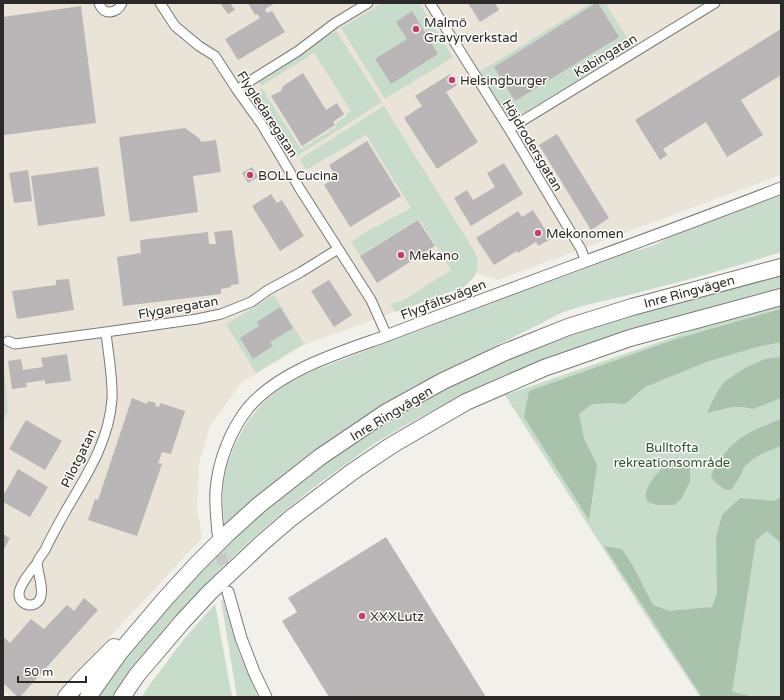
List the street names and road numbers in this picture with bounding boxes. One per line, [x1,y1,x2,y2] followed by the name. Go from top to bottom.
[571,31,640,81] street label: Kabingatan
[233,68,301,161] street label: Flygledaregatan
[498,97,566,194] street label: Höjdrodersgatan
[642,272,736,312] street label: Inre Ringvägen
[398,276,488,324] street label: Flygfältsvägen
[137,293,220,323] street label: Flygaregatan
[347,383,436,445] street label: Inre Ringvägen
[58,426,100,490] street label: Pilotgatan

